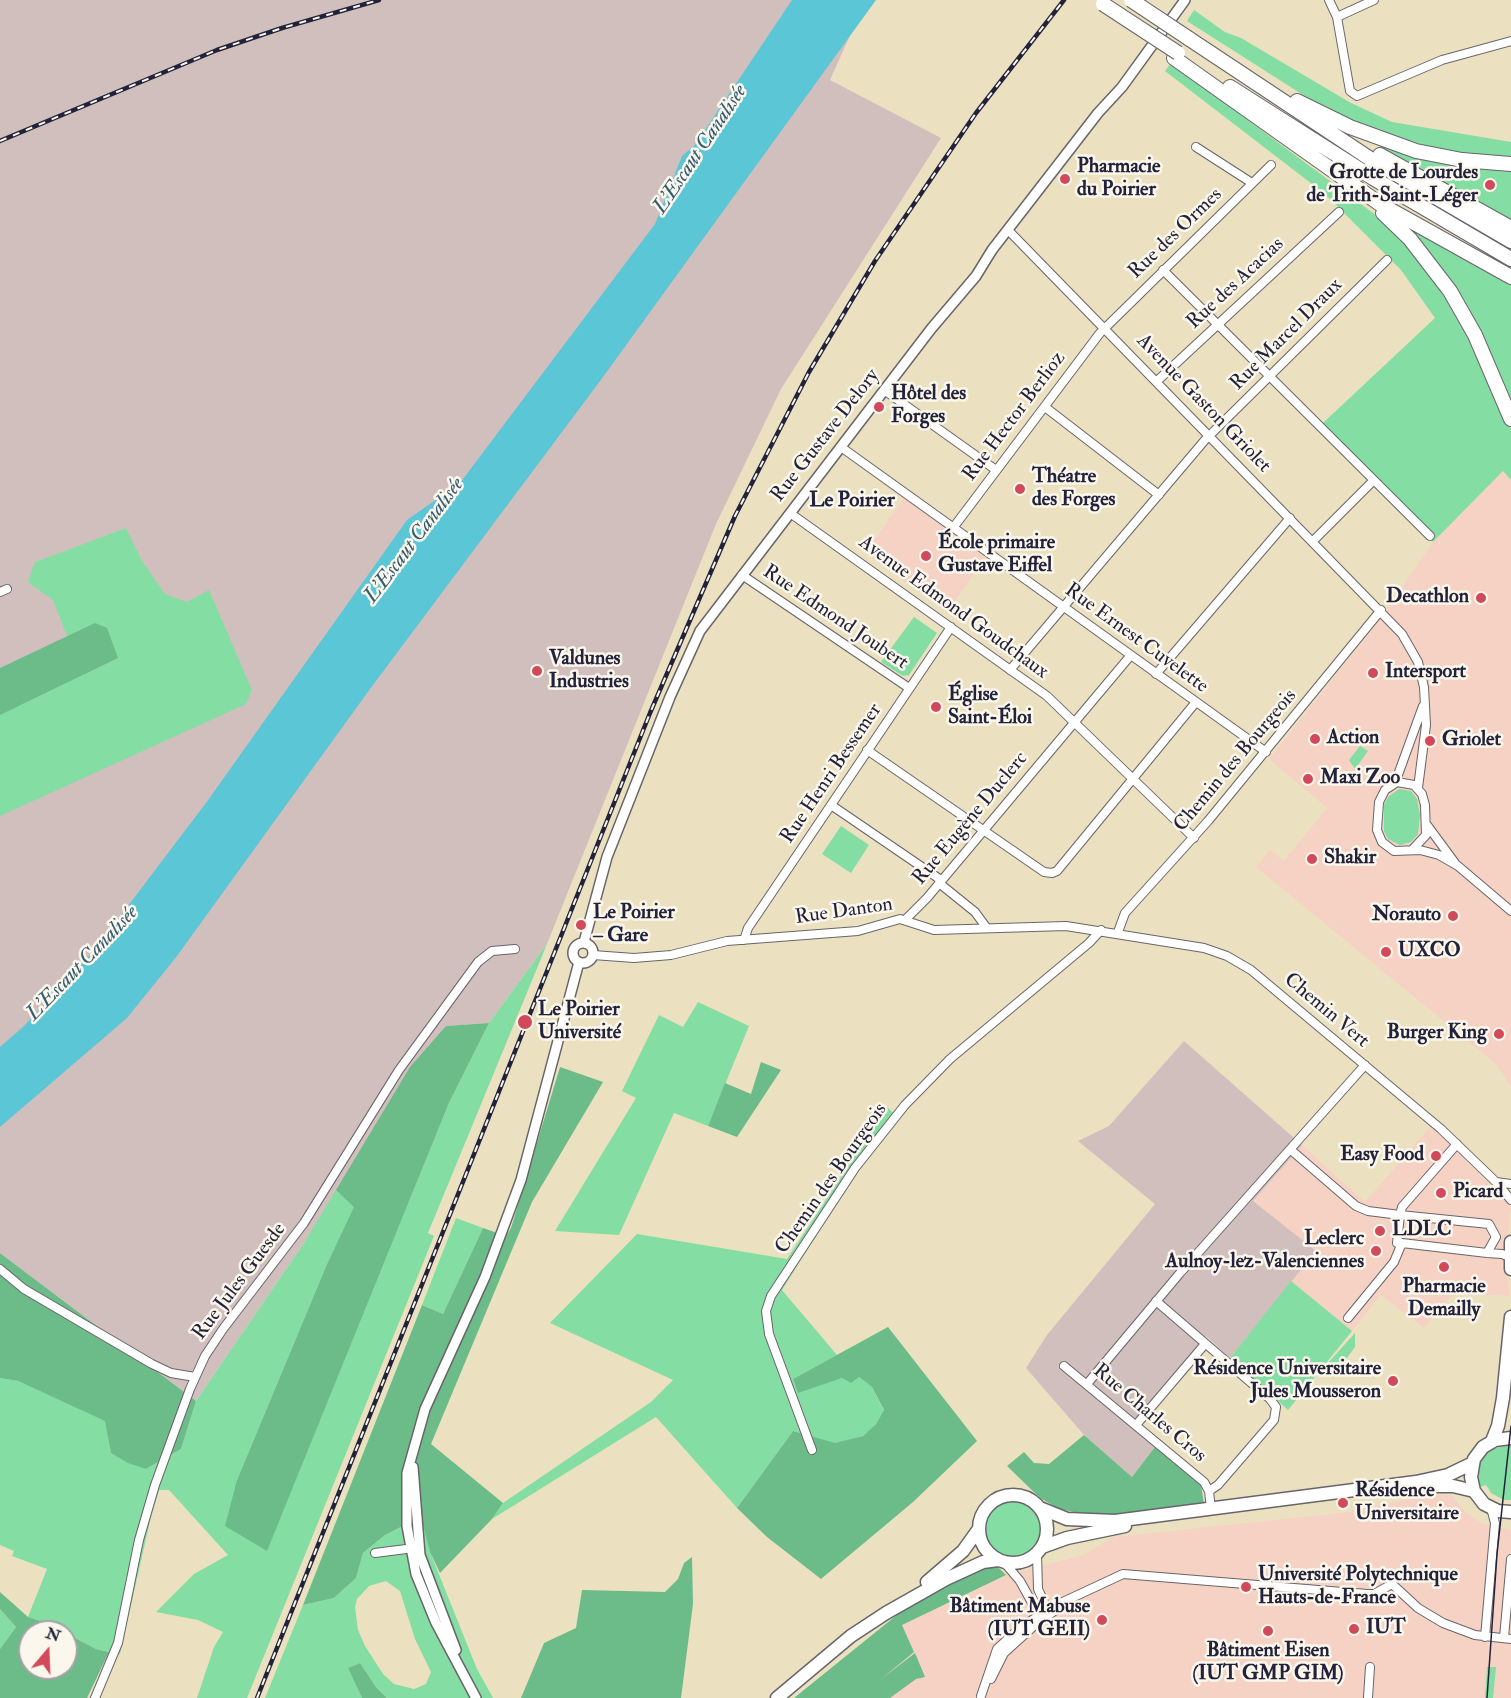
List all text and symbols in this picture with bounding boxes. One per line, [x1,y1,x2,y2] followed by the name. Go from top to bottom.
[649,81,753,219] water label: L'Escaut Canalisée
[1077,156,1160,203] place label: Pharmacie du Poirier
[1307,162,1478,209] place label: Grotte de Lourdes de Trith-Saint-Léger
[1058,172,1072,186] marker: Pharmacie du Poirier
[1483,178,1497,192] marker: Grotte de Lourdes de Trith-Saint-Léger
[1124,183,1228,285] street label: Rue des Ormes
[1183,233,1289,335] street label: Rue des Acacias
[1226,274,1348,396] street label: Rue Marcel Draux
[1131,330,1275,478] street label: Avenue Gaston Griolet
[959,348,1071,486] street label: Rue Hector Berlioz
[767,365,885,507] street label: Rue Gustave Delory
[891,383,966,430] place label: Hôtel des Forges
[872,400,886,414] marker: Hôtel des Forges
[1032,466,1115,513] place label: Théatre des Forges
[360,473,470,609] water label: L'Escaut Canalisée
[1013,482,1027,496] marker: Théatre des Forges
[809,488,895,514] district label: Le Poirier
[854,531,1052,685] street label: Avenue Edmond Goudchaux
[938,532,1055,579] place label: École primaire Gustave Eiffel
[919,549,933,563] marker: École primaire Gustave Eiffel
[758,560,912,676] street label: Rue Edmond Joubert
[1060,579,1212,699] street label: Rue Ernest Cuvelette
[1386,586,1469,610] place label: Decathlon
[1474,591,1488,605] marker: Decathlon
[549,648,629,695] place label: Valdunes Industries
[1385,661,1466,685] place label: Intersport
[530,664,544,678] marker: Valdunes Industries
[1366,666,1380,680] marker: Intersport
[948,684,1032,731] place label: Église Saint-Éloi
[1169,685,1303,837] street label: Chemin des Bourgeois
[776,699,888,849] street label: Rue Henri Bessemer
[929,700,943,714] marker: Église Saint-Éloi
[1327,727,1379,751] place label: Action
[1442,729,1501,753] place label: Griolet
[1308,732,1322,746] marker: Action
[1423,734,1437,748] marker: Griolet
[908,748,1034,890] street label: Rue Eugène Duclerc
[1320,767,1400,791] place label: Maxi Zoo
[1301,772,1315,786] marker: Maxi Zoo
[1324,847,1376,871] place label: Shakir
[1305,852,1319,866] marker: Shakir
[794,893,894,931] street label: Rue Danton
[22,901,144,1027] water label: L'Escaut Canalisée
[593,902,675,949] place label: Le Poirier – Gare
[1372,904,1441,928] place label: Norauto
[1446,909,1460,923] marker: Norauto
[574,918,588,932] marker: Le Poirier – Gare
[1398,940,1461,964] place label: UXCO
[1379,945,1393,959] marker: UXCO
[1279,968,1373,1054] street label: Chemin Vert
[538,999,621,1046] place label: Le Poirier Université
[516,1013,534,1031] marker: Le Poirier Université
[1387,1022,1487,1046] place label: Burger King
[1492,1027,1506,1041] marker: Burger King
[771,1099,893,1259] street label: Chemin des Bourgeois
[1340,1144,1424,1168] place label: Easy Food
[1429,1149,1443,1163] marker: Easy Food
[1453,1181,1503,1205] place label: Picard
[1434,1186,1448,1200] marker: Picard
[188,1219,292,1345] street label: Rue Jules Guesde
[1392,1219,1452,1243] place label: LDLC
[1373,1224,1387,1238] marker: LDLC
[1165,1228,1364,1275] place label: Leclerc Aulnoy-lez-Valenciennes
[1369,1244,1383,1258] marker: Leclerc Aulnoy-lez-Valenciennes
[1437,1260,1451,1274] marker: Pharmacie Demailly
[1402,1276,1486,1323] place label: Pharmacie Demailly
[1193,1358,1381,1405] place label: Résidence Universitaire Jules Mousseron
[1087,1360,1211,1468] street label: Rue Charles Cros
[1386,1374,1400,1388] marker: Résidence Universitaire Jules Mousseron
[1355,1480,1459,1527] place label: Résidence Universitaire
[1336,1496,1350,1510] marker: Résidence Universitaire
[1258,1564,1458,1611] place label: Université Polytechnique Hauts-de-France
[1239,1580,1253,1594] marker: Université Polytechnique Hauts-de-France
[949,1596,1090,1643] place label: Bâtiment Mabuse (IUT GEII)
[1095,1613,1109,1627] marker: Bâtiment Mabuse (IUT GEII)
[1366,1617,1406,1641] place label: IUT
[18,1620,78,1680] north arrow
[1347,1622,1361,1636] marker: IUT
[43,1623,63,1647] text: N
[1261,1624,1275,1638] marker: Bâtiment Eisen (IUT GMP GIM)
[1192,1640,1344,1687] place label: Bâtiment Eisen (IUT GMP GIM)

